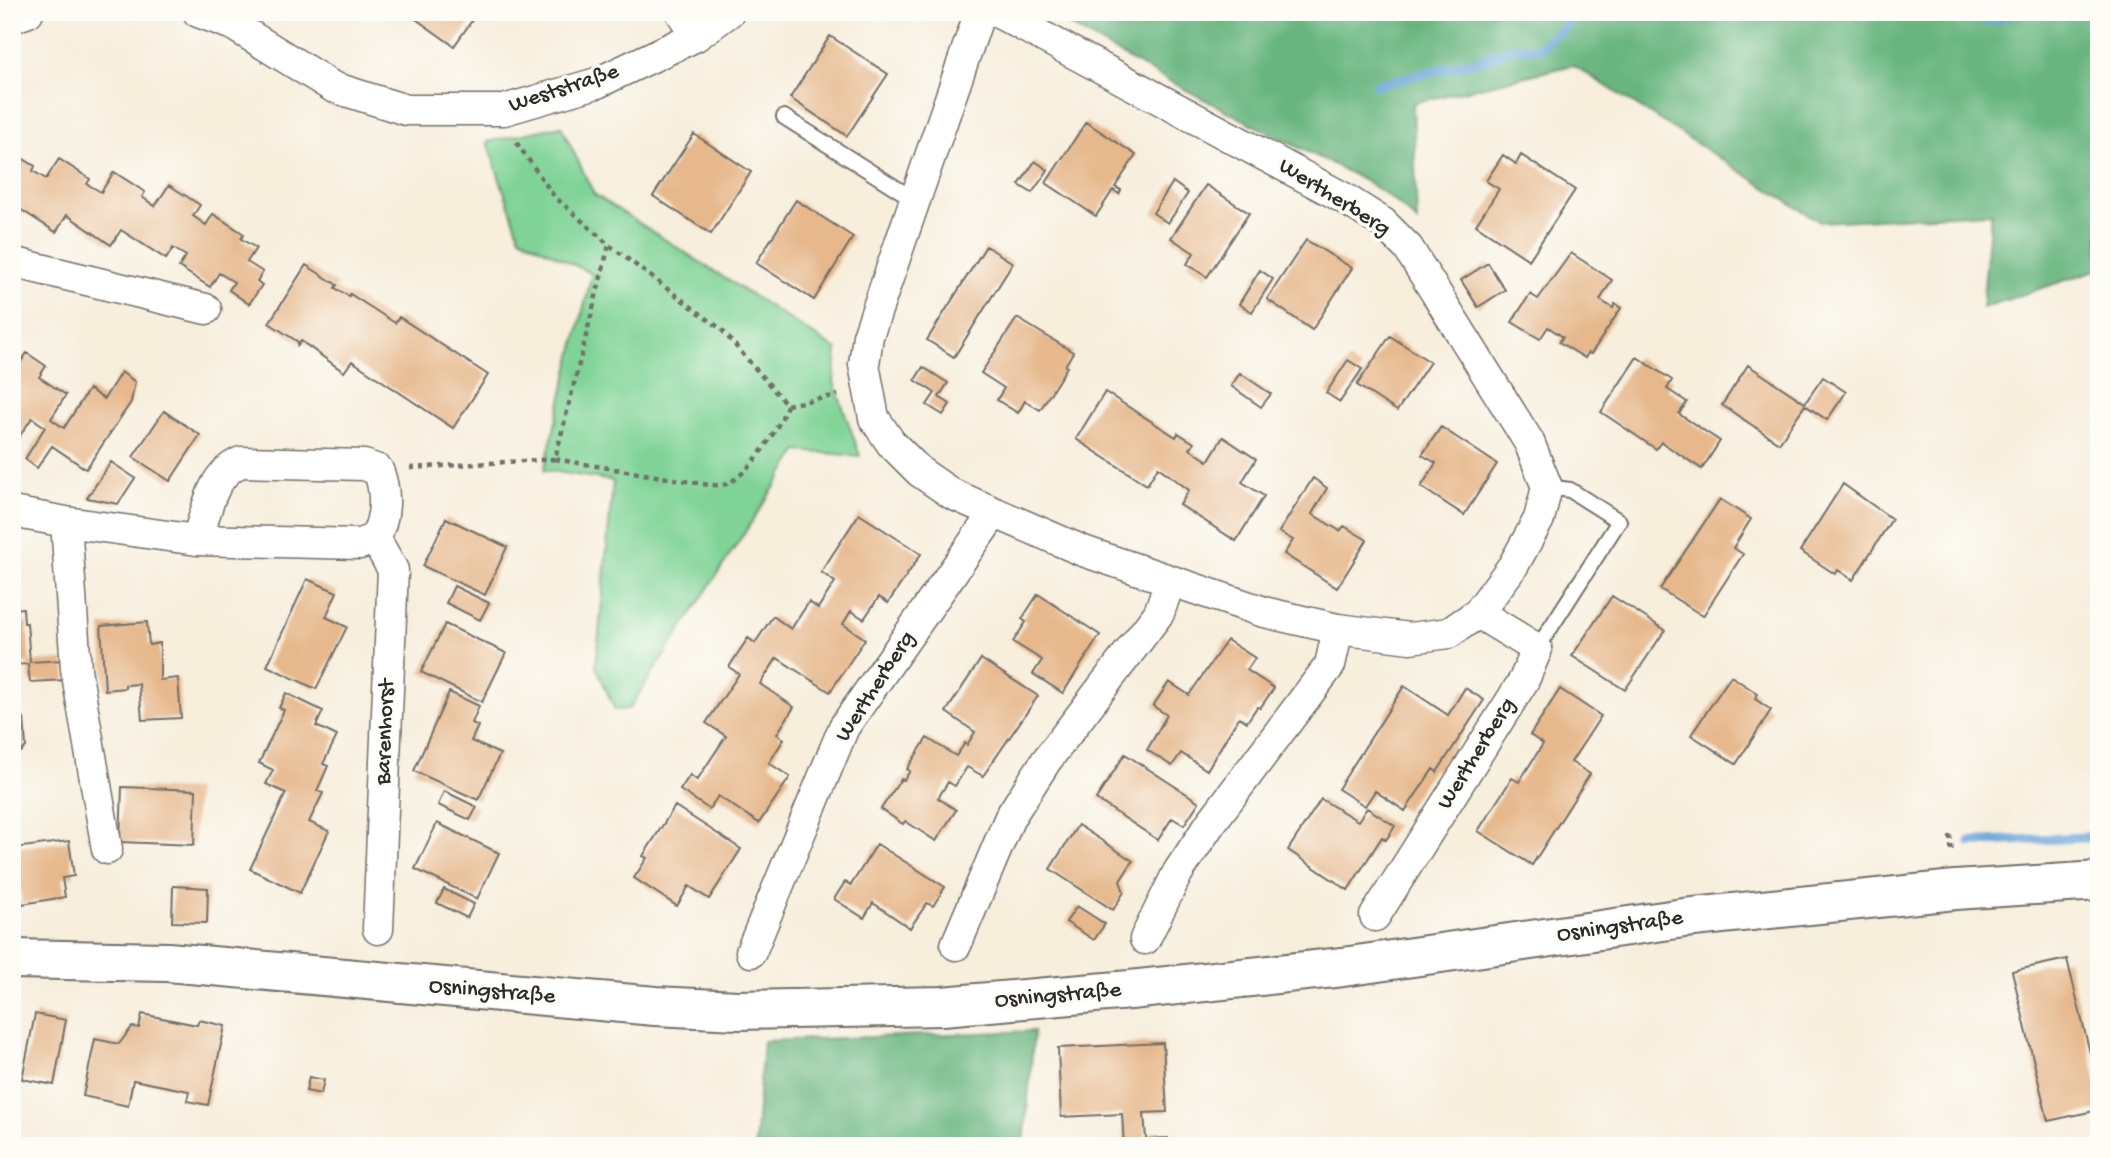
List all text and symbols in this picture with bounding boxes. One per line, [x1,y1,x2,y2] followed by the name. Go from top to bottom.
[506,58,623,119] street label: Weststraße
[1273,153,1395,243] street label: Wertherberg
[830,627,922,747] street label: Wertherberg
[371,677,401,786] street label: Barenhorst
[1432,693,1522,815] street label: Wertherberg
[1555,905,1686,949] street label: Osningstraße
[428,973,557,1011] street label: Osningstraße
[994,977,1123,1015] street label: Osningstraße

